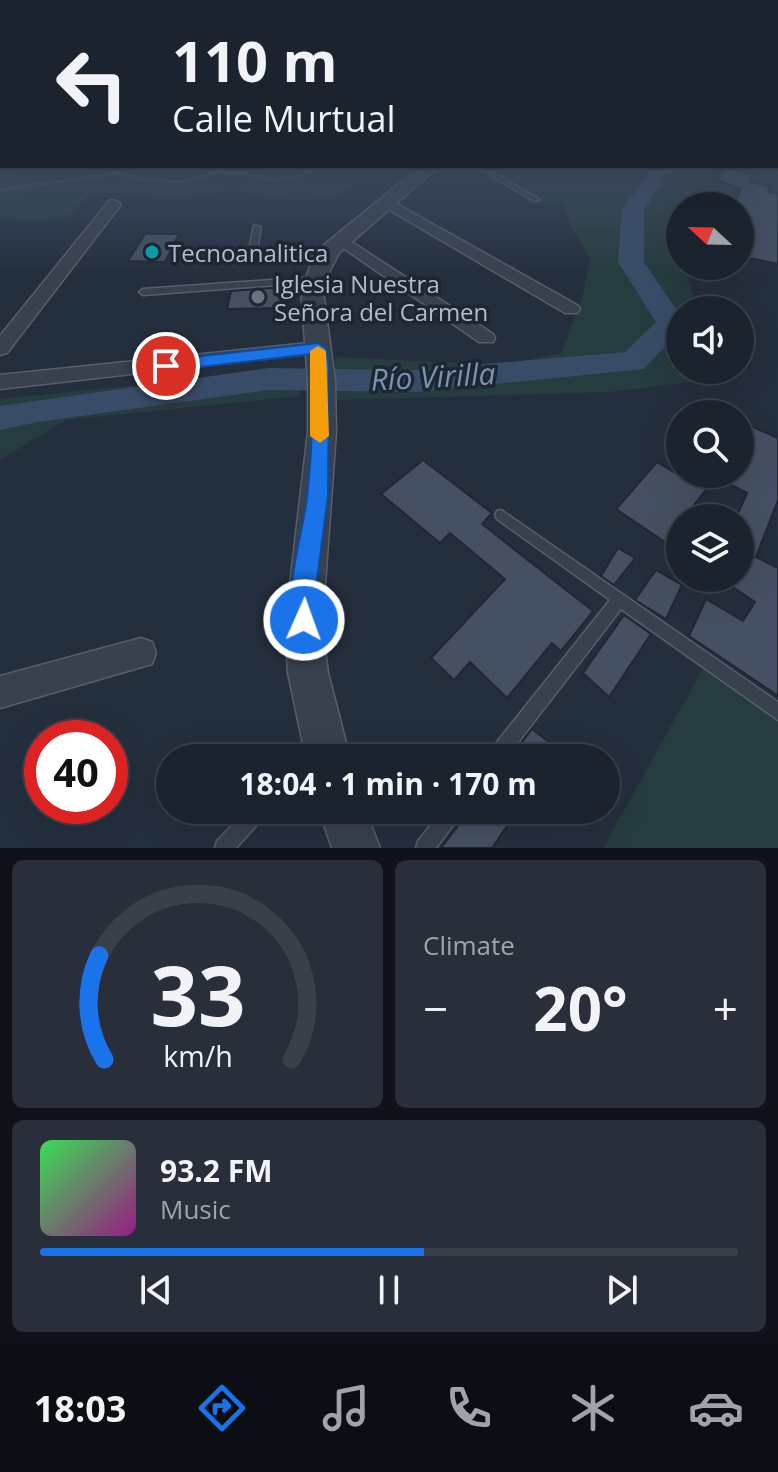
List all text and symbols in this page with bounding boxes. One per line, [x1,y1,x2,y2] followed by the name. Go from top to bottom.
[172,22,338,98] text: 110 m
[40,32,144,136] icon: left
[172,94,396,143] text: Calle Murtual
[666,192,754,280] north arrow
[666,192,754,592] map controls
[168,236,328,269] place label: Tecnoanalitica
[143,243,161,261] marker: Tecnoanalitica
[274,267,488,328] place label: Iglesia Nuestra Señora del Carmen
[249,288,267,306] marker: Iglesia Nuestra Señora del Carmen
[666,296,754,384] button: sound
[132,332,200,400] pin
[144,344,188,388] icon: arrive
[370,352,497,400] water label: Río Virilla
[666,400,754,488] button: search
[666,504,754,592] button: layers
[262,578,346,662] position arrow
[24,720,128,824] speed limit sign: 40
[239,763,537,804] text: 18:04 · 1 min · 170 m
[423,927,515,963] text: Climate
[150,937,245,1050] text: 33
[533,967,628,1049] text: 20°
[423,978,448,1038] text: −
[713,978,738,1038] text: +
[163,1036,232,1075] text: km/h
[160,1150,273,1191] text: 93.2 FM
[160,1191,231,1227] text: Music
[134,1268,178,1312] icon: previous
[367,1268,411,1312] icon: pause
[600,1268,644,1312] icon: next
[194,1380,250,1436] icon: directions
[318,1380,374,1436] icon: music
[441,1380,497,1436] icon: phone
[565,1380,621,1436] icon: climate
[688,1380,744,1436] icon: car
[34,1384,126,1433] text: 18:03

